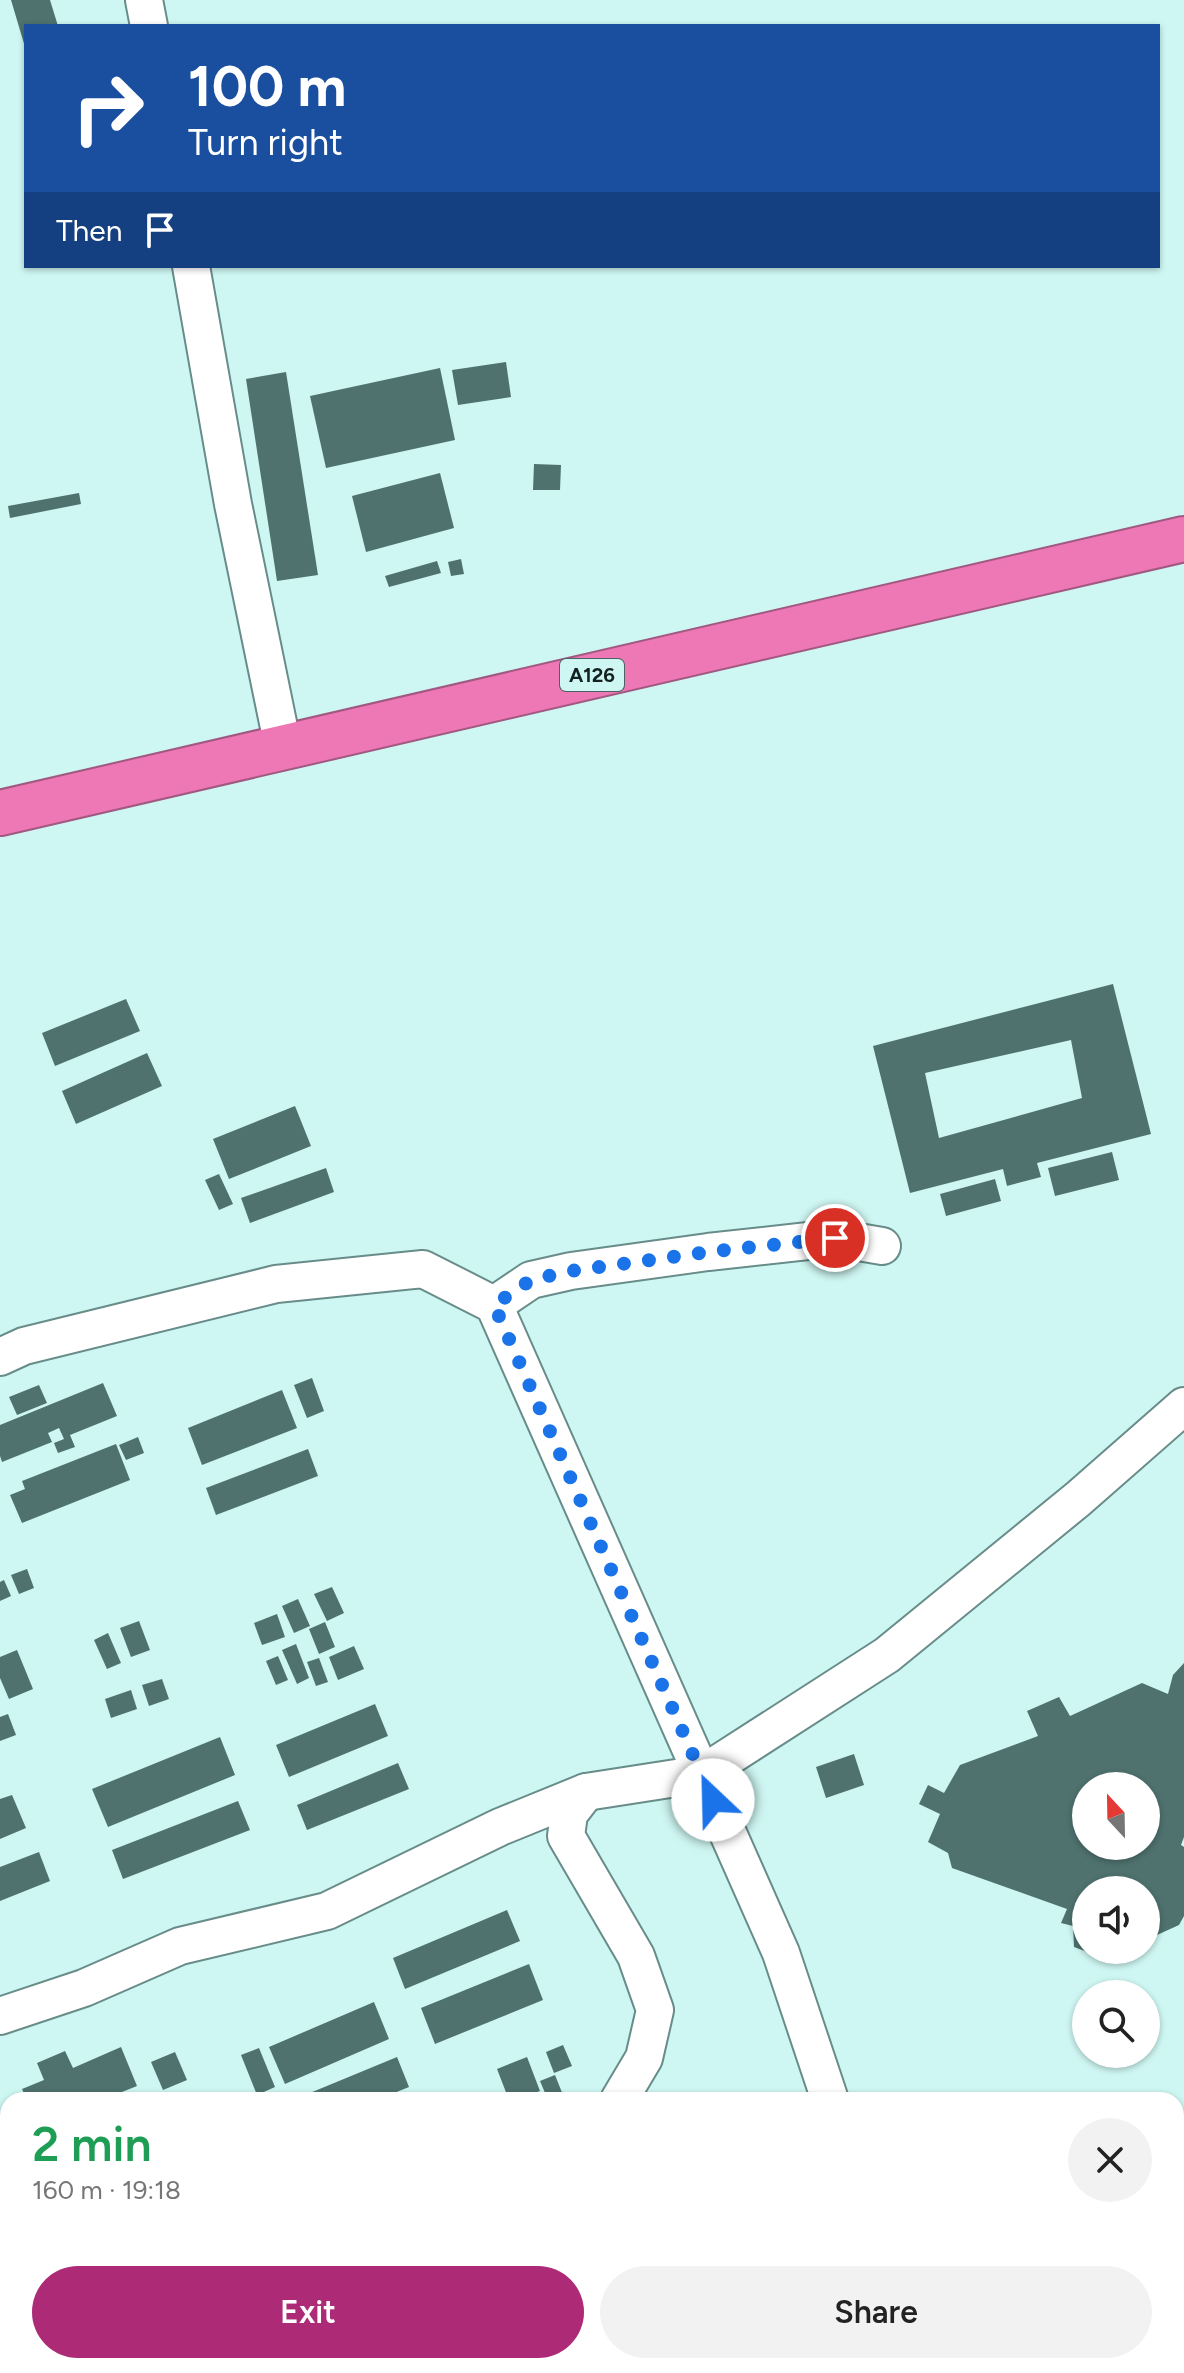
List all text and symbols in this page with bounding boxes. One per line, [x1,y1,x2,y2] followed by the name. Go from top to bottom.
[188,53,346,120] text: 100 m
[56,56,160,160] icon: right
[188,121,343,164] text: Turn right
[138,208,182,252] icon: arrive
[56,212,122,249] text: Then
[560,659,624,691] road number: A126
[801,1204,869,1272] pin
[813,1216,857,1260] icon: arrive
[671,1758,755,1842] position arrow
[1072,1772,1160,1860] north arrow
[1072,1772,1160,2068] map controls
[1072,1876,1160,1964] button: sound
[1072,1980,1160,2068] button: search
[32,2115,152,2173] text: 2 min
[1068,2118,1152,2202] button: close
[32,2174,181,2206] text: 160 m · 19:18
[32,2266,584,2358] button: Exit
[600,2266,1152,2358] button: Share

